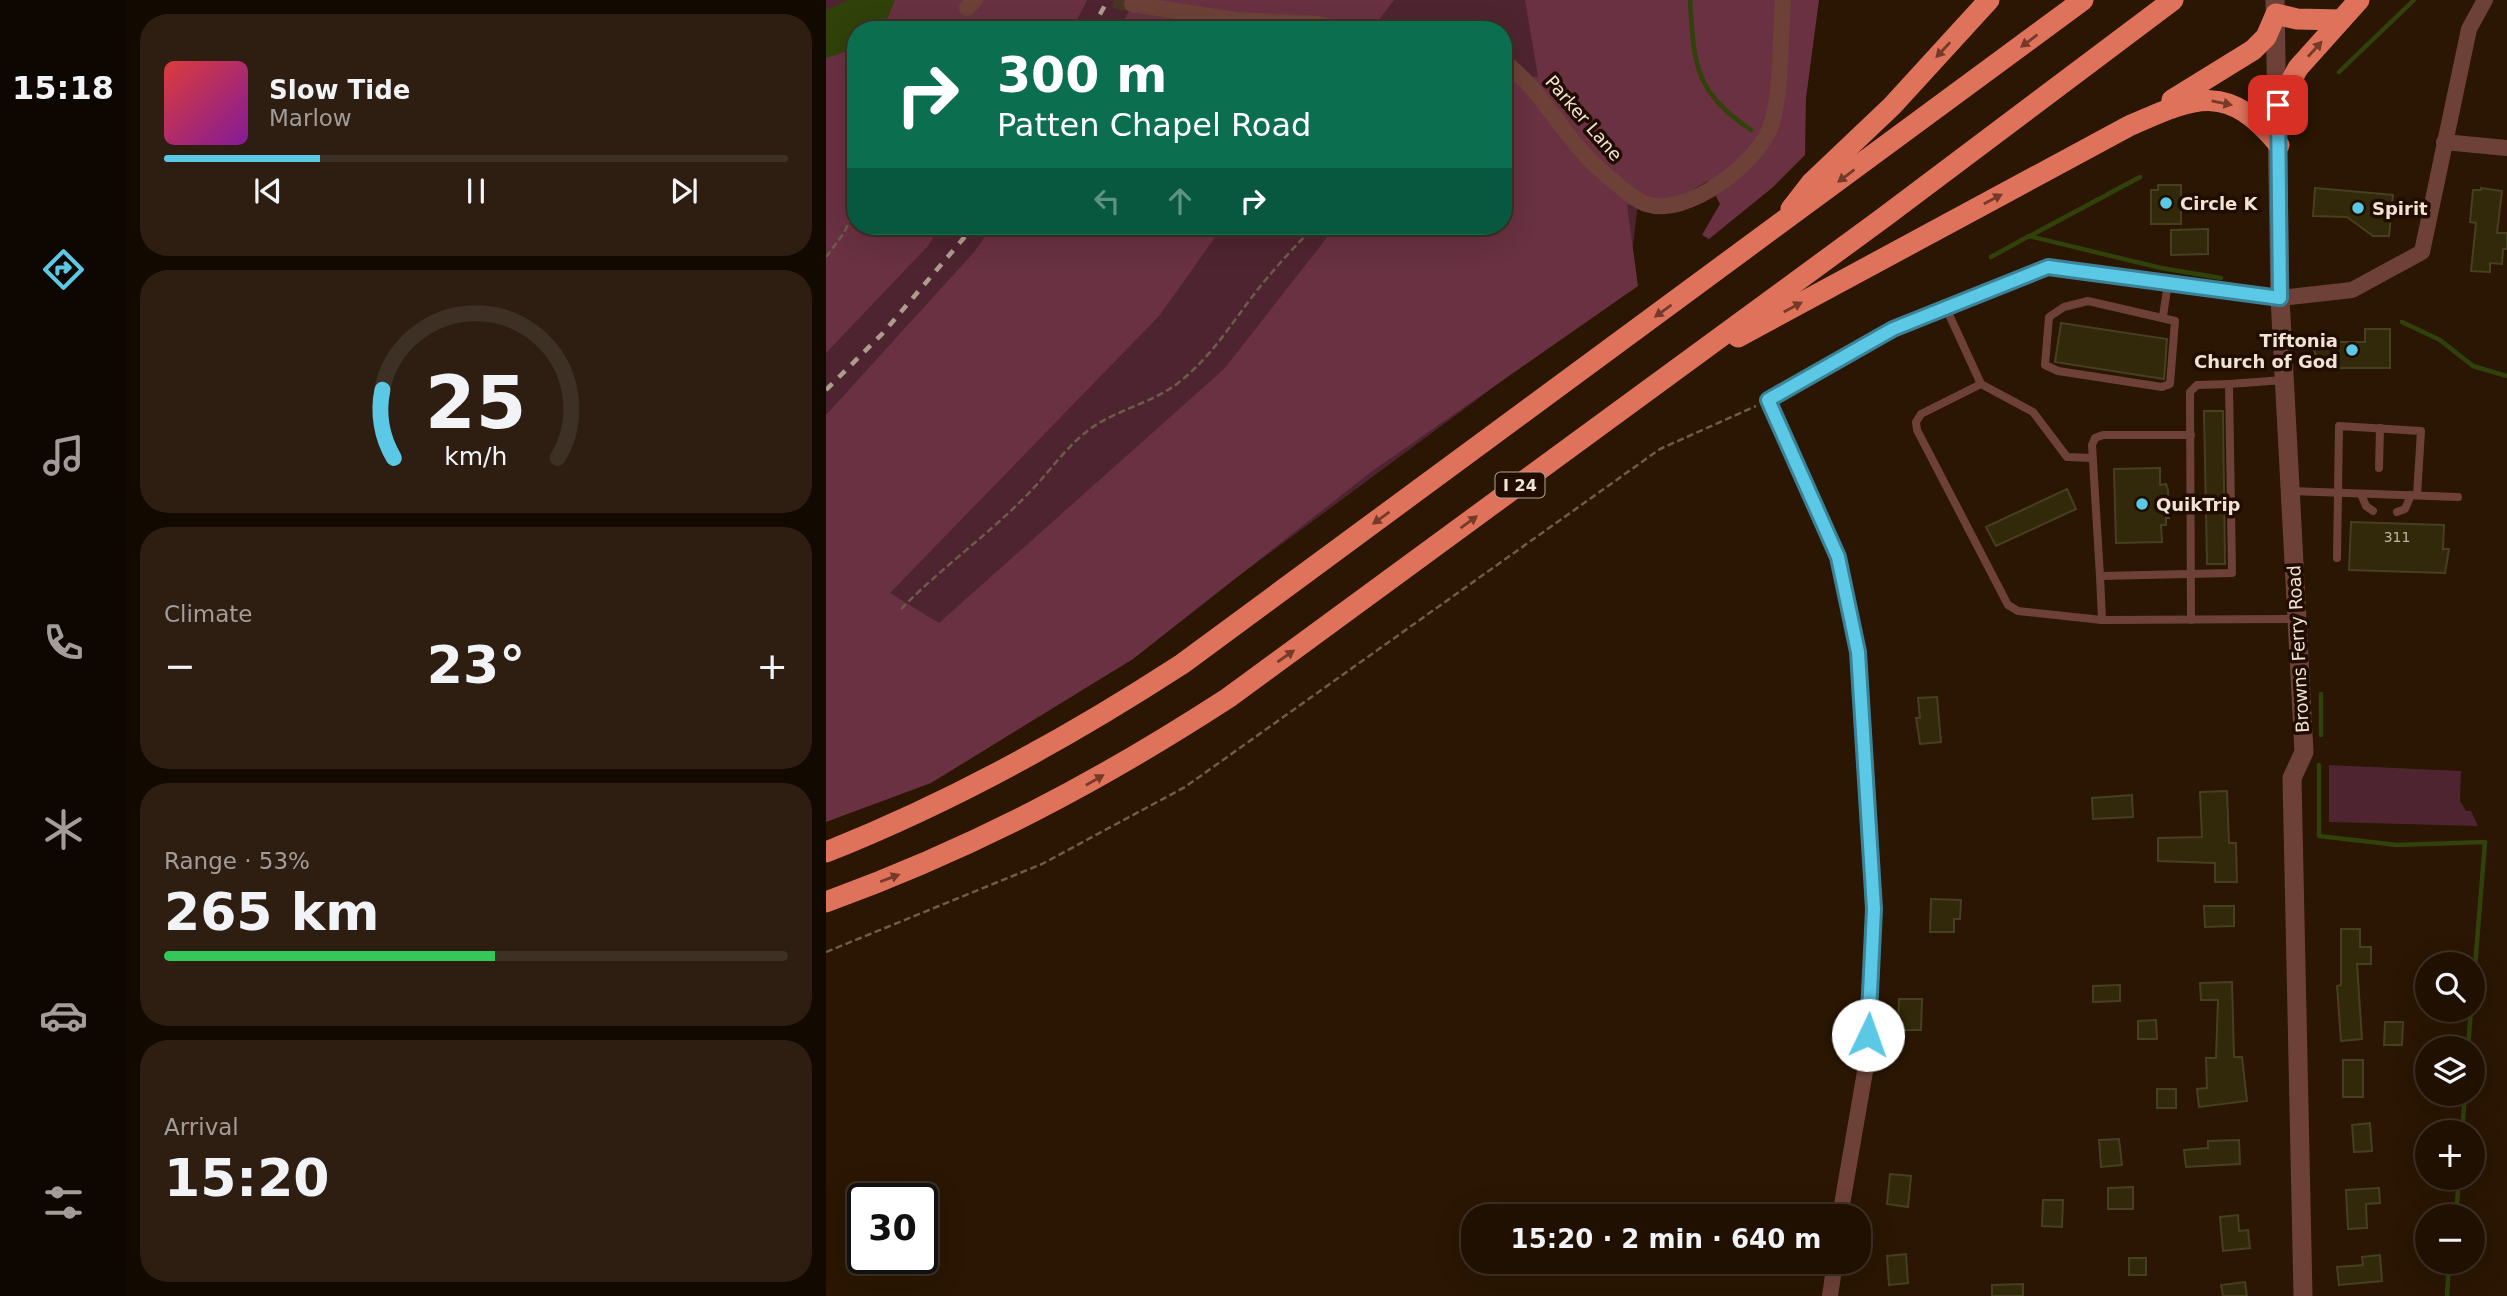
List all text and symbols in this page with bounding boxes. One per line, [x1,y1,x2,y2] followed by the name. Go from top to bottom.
[2020,33,2038,47] one-way arrow
[1936,41,1952,58] one-way arrow
[2306,41,2322,58] one-way arrow
[997,47,1167,104] text: 300 m
[882,49,973,140] icon: right
[12,69,114,107] text: 15:18
[1541,71,1627,165] street label: Parker Lane
[269,75,410,105] text: Slow Tide
[2248,75,2308,135] pin
[2259,86,2297,124] icon: arrive
[2211,97,2233,108] one-way arrow
[269,105,352,131] text: Marlow
[997,106,1311,144] text: Patten Chapel Road
[1837,169,1855,183] one-way arrow
[249,172,287,210] icon: previous
[457,172,495,210] icon: pause
[665,172,703,210] icon: next
[1088,182,1126,220] icon: left
[1161,182,1199,220] icon: ahead
[1234,182,1272,220] icon: right
[1984,193,2003,205] one-way arrow
[2180,193,2259,214] place label: Circle K
[2158,195,2174,211] marker: Circle K
[2372,198,2428,219] place label: Spirit
[2350,200,2366,216] marker: Spirit
[39,245,88,294] icon: directions
[1784,301,1803,313] one-way arrow
[1654,304,1672,318] one-way arrow
[2194,330,2338,372] place label: Tiftonia Church of God
[2344,342,2360,358] marker: Tiftonia Church of God
[425,360,527,445] text: 25
[39,431,88,480] icon: music
[444,441,508,470] text: km/h
[1496,472,1544,498] road number: I 24
[2156,494,2241,515] place label: QuikTrip
[2134,496,2150,512] marker: QuikTrip
[1371,511,1390,525] one-way arrow
[1460,515,1478,529] one-way arrow
[2384,529,2410,545] house number: 311
[2283,565,2313,733] street label: Browns Ferry Road
[164,601,253,627] text: Climate
[39,618,88,667] icon: phone
[427,635,525,695] text: 23°
[164,644,196,688] text: −
[756,644,788,688] text: +
[1277,649,1295,663] one-way arrow
[1086,774,1105,786] one-way arrow
[39,805,88,854] icon: climate
[164,848,310,874] text: Range · 53%
[880,873,901,884] one-way arrow
[164,882,379,942] text: 265 km
[2415,952,2485,1274] map controls
[2415,952,2485,1022] button: search
[39,991,88,1040] icon: car
[1831,998,1905,1072] position arrow
[2415,1036,2485,1106] button: layers
[164,1114,239,1140] text: Arrival
[2415,1120,2485,1190] button: +
[164,1148,330,1208] text: 15:20
[39,1178,88,1227] icon: filters
[847,1183,938,1274] speed limit sign: 30
[2415,1204,2485,1274] button: −
[1511,1224,1821,1254] text: 15:20 · 2 min · 640 m

